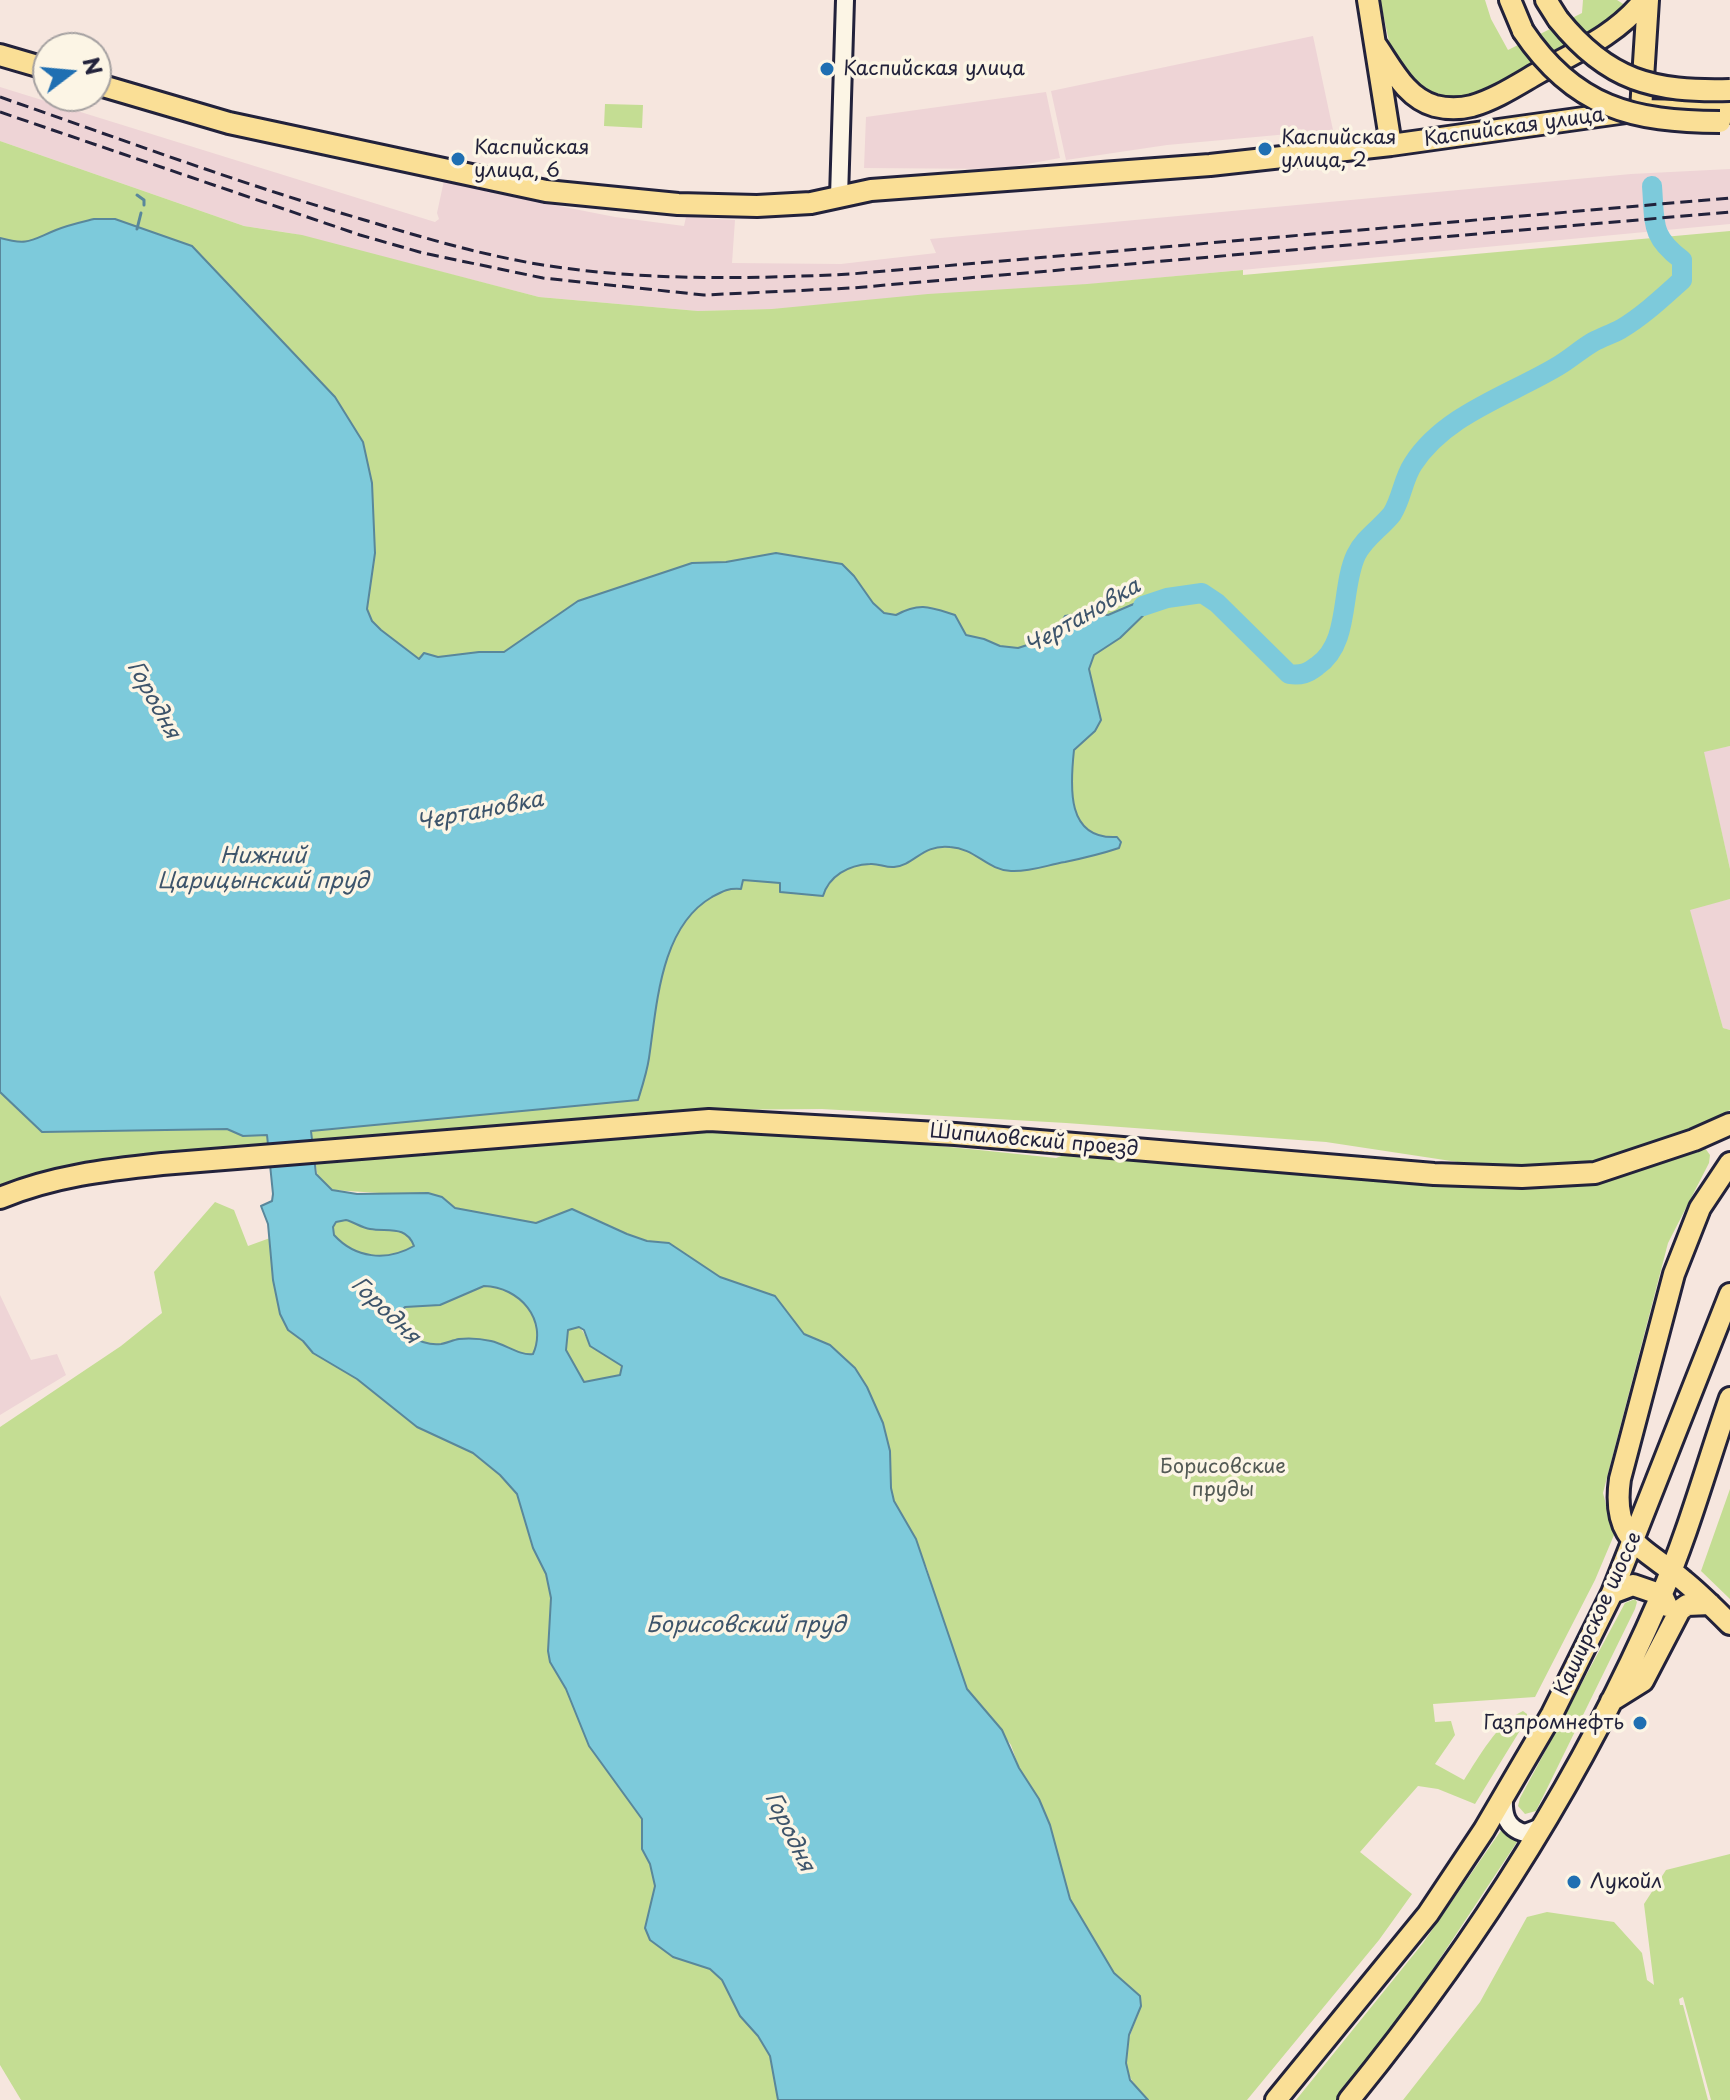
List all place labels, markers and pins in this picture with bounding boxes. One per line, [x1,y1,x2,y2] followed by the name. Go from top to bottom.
[843,57,1025,81] place label: Каспийская улица
[818,60,836,78] marker: Каспийская улица
[1281,126,1397,173] place label: Каспийская улица, 2
[474,136,590,183] place label: Каспийская улица, 6
[1256,140,1274,158] marker: Каспийская улица, 2
[449,150,467,168] marker: Каспийская улица, 6
[1483,1711,1624,1735] place label: Газпромнефть
[1631,1714,1649,1732] marker: Газпромнефть
[1590,1870,1662,1894] place label: Лукойл
[1565,1873,1583,1891] marker: Лукойл

